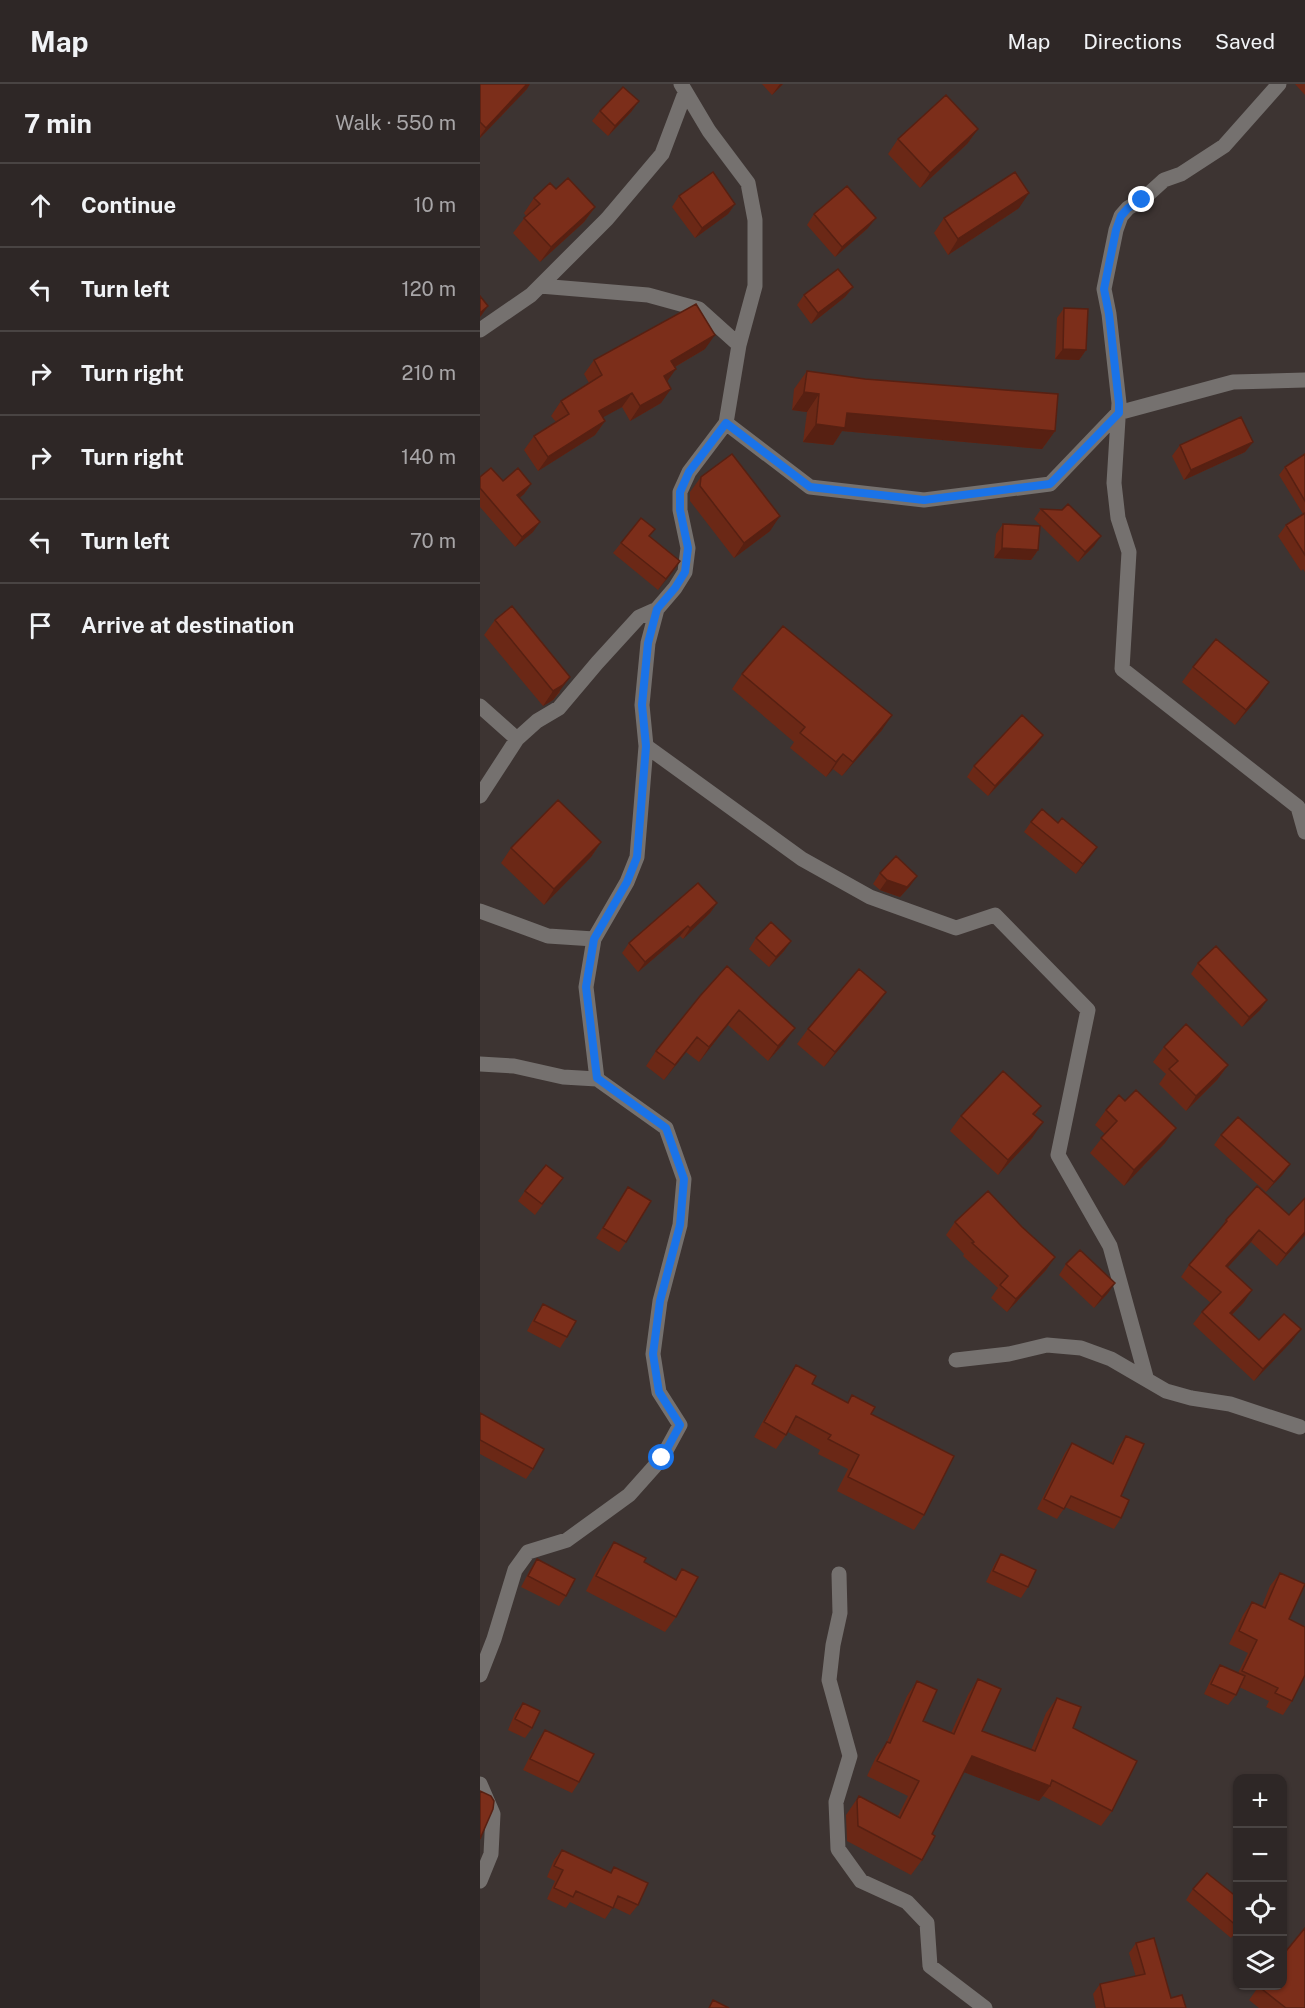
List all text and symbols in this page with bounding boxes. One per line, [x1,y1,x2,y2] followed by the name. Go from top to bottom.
[30,25,89,58] text: Map
[1008,29,1050,54] text: Map
[1083,29,1182,54] text: Directions
[1215,29,1275,54] text: Saved
[24,108,92,139] text: 7 min
[335,111,456,135] text: Walk · 550 m
[1128,186,1154,212] route end
[24,189,57,222] icon: ahead
[81,192,176,218] text: Continue
[413,193,456,217] text: 10 m
[24,273,57,306] icon: left
[81,276,170,302] text: Turn left
[402,277,456,301] text: 120 m
[24,357,57,390] icon: right
[81,360,184,386] text: Turn right
[402,361,456,385] text: 210 m
[24,441,57,474] icon: right
[81,444,184,470] text: Turn right
[401,445,456,469] text: 140 m
[24,525,57,558] icon: left
[81,528,170,554] text: Turn left
[410,529,456,553] text: 70 m
[24,609,57,642] icon: arrive
[81,612,294,638] text: Arrive at destination
[648,1444,674,1470] route start
[1233,1774,1287,1990] map controls
[1233,1774,1287,1828] button: +
[1233,1828,1287,1882] button: −
[1233,1882,1287,1936] button: locate
[1233,1936,1287,1990] button: layers

